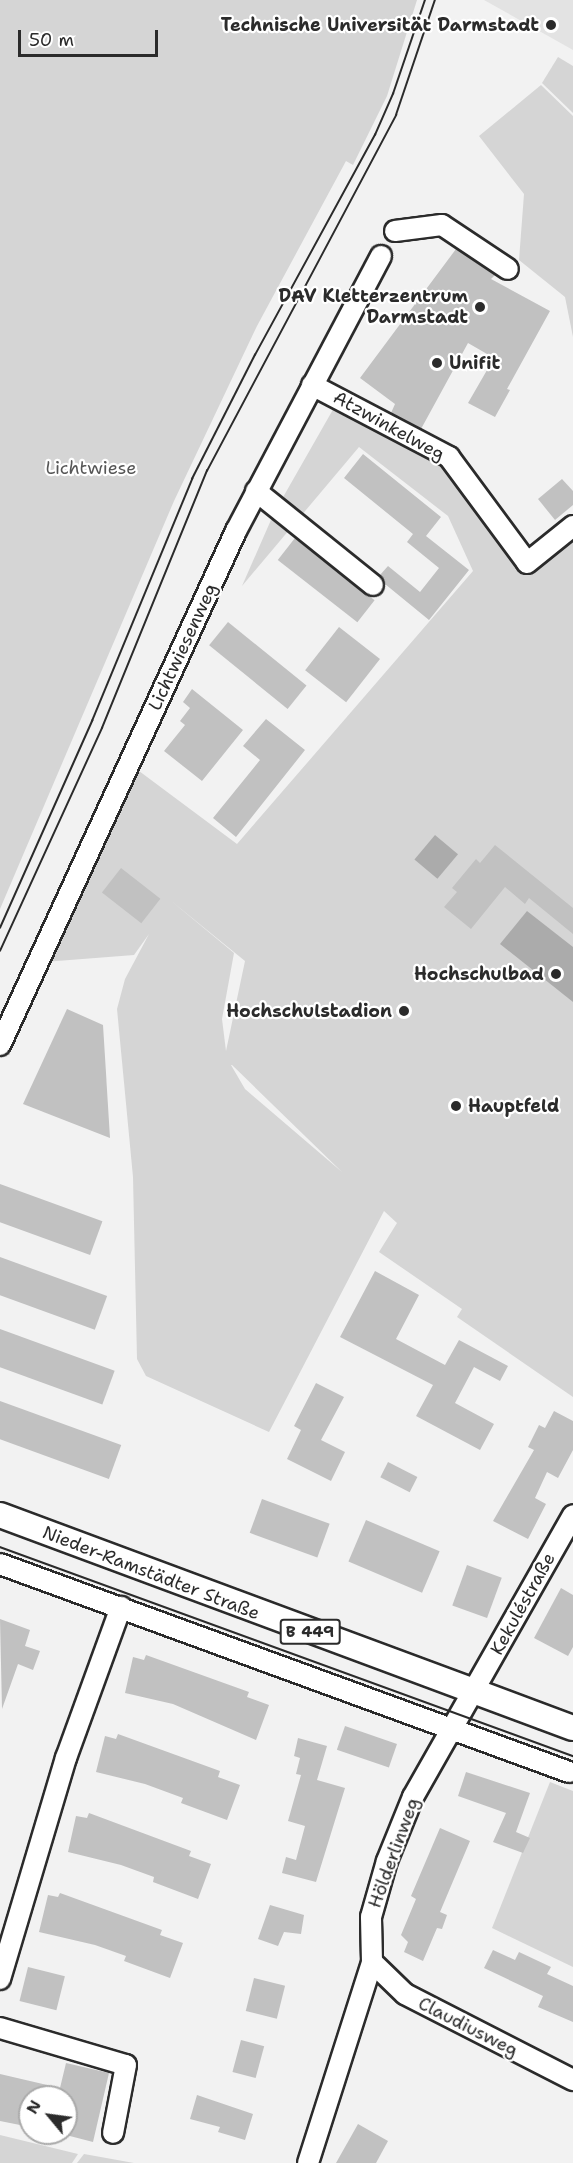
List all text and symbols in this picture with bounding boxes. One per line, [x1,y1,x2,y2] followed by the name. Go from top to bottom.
[221,14,539,36] place label: Technische Universität Darmstadt
[21,18,160,56] scale bar
[544,18,558,32] marker: Technische Universität Darmstadt
[29,28,74,52] text: 50 m
[278,286,468,328] place label: DAV Kletterzentrum Darmstadt
[473,300,487,314] marker: DAV Kletterzentrum Darmstadt
[449,352,500,374] place label: Unifit
[430,356,444,370] marker: Unifit
[330,387,448,465] street label: Atzwinkelweg
[46,457,136,479] park label: Lichtwiese
[144,580,222,714] street label: Lichtwiesenweg
[414,963,544,985] place label: Hochschulbad
[549,967,563,981] marker: Hochschulbad
[226,1000,392,1022] place label: Hochschulstadion
[397,1004,411,1018] marker: Hochschulstadion
[468,1095,559,1117] place label: Hauptfeld
[449,1099,463,1113] marker: Hauptfeld
[39,1522,263,1624] street label: Nieder-Ramstädter Straße
[486,1549,560,1659] street label: Kekuléstraße
[278,1619,342,1645] road number: B 449
[364,1795,424,1911] street label: Hölderlinweg
[415,1993,521,2061] street label: Claudiusweg
[18,2085,78,2145] north arrow
[21,2096,46,2118] text: N

